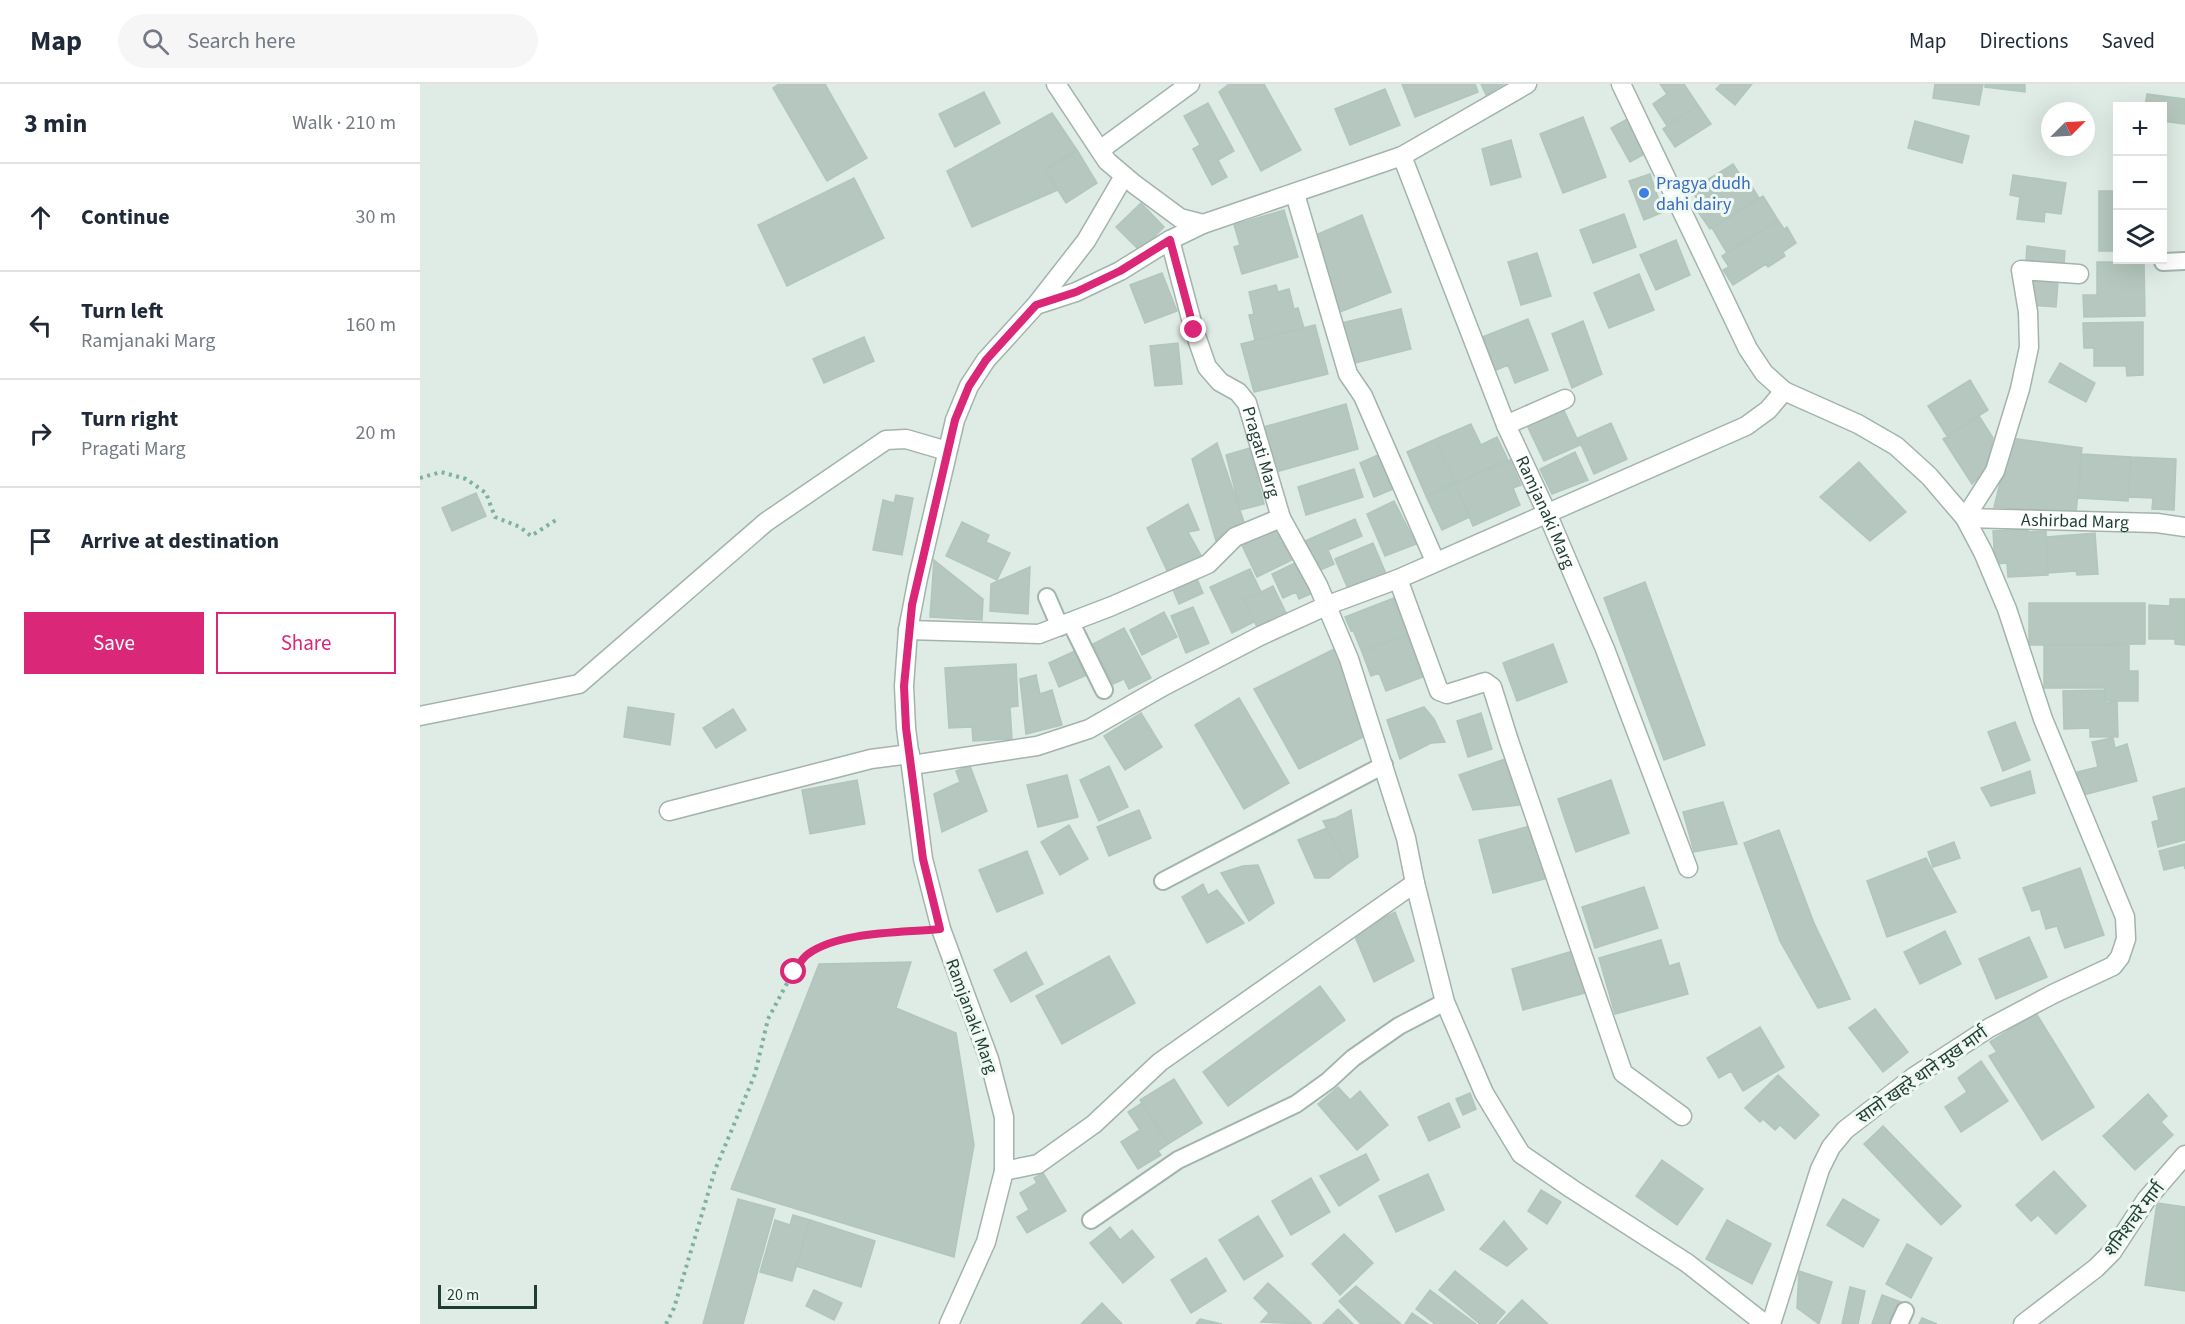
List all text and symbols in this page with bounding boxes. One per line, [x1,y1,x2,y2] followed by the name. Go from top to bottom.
[118,14,538,68] search box
[30,21,82,61] text: Map
[139,25,172,58] icon: search
[187,25,296,57] text: Search here
[1909,26,1947,56] text: Map
[1980,26,2068,56] text: Directions
[2101,26,2155,56] text: Saved
[2041,102,2095,156] north arrow
[2113,102,2167,264] map controls
[2113,102,2167,156] button: +
[24,105,87,142] text: 3 min
[292,109,396,137] text: Walk · 210 m
[2113,156,2167,210] button: −
[1656,171,1751,217] place label: Pragya dudh dahi dairy
[1637,186,1651,200] marker: Pragya dudh dahi dairy
[24,201,57,234] icon: ahead
[81,201,170,233] text: Continue
[356,203,396,231] text: 30 m
[2113,210,2167,264] button: layers
[81,295,163,327] text: Turn left
[24,309,57,342] icon: left
[346,311,396,339] text: 160 m
[1180,316,1206,342] route end
[81,327,215,355] text: Ramjanaki Marg
[81,403,178,435] text: Turn right
[1236,403,1286,501] street label: Pragati Marg
[24,417,57,450] icon: right
[356,419,396,447] text: 20 m
[81,435,186,463] text: Pragati Marg
[1509,452,1581,572] street label: Ramjanaki Marg
[2021,507,2129,535] street label: Ashirbad Marg
[24,525,57,558] icon: arrive
[81,525,279,557] text: Arrive at destination
[24,612,204,674] button: Save
[216,612,396,674] button: Share
[939,955,1004,1077] street label: Ramjanaki Marg
[780,958,806,984] route start
[1852,1020,1994,1130] street label: सानो खहरे थाने मुख मार्ग
[2098,1176,2171,1262] street label: शनिशचरे मार्ग
[438,1282,537,1310] scale bar
[447,1284,479,1306] text: 20 m

